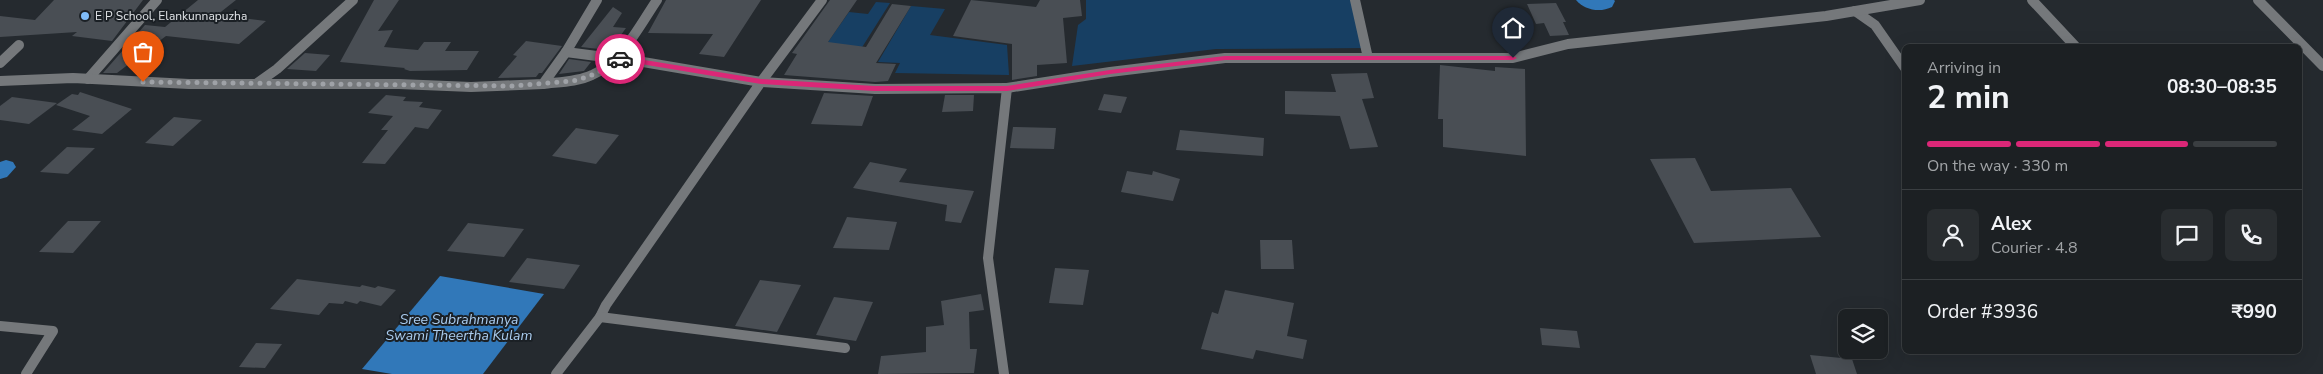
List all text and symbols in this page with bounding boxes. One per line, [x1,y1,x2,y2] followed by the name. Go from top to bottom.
[1492,7,1534,58] pin
[95,8,247,24] place label: E P School, Elankunnapuzha
[79,10,91,22] marker: E P School, Elankunnapuzha
[1499,14,1527,42] icon: home
[122,31,164,82] pin
[595,34,645,84] courier
[129,38,157,66] icon: bag
[606,45,634,73] icon: car
[1927,57,2001,79] text: Arriving in
[2167,74,2277,100] text: 08:30–08:35
[1927,76,2010,119] text: 2 min
[1927,155,2068,177] text: On the way · 330 m
[1927,209,1979,261] button: person
[2161,209,2213,261] button: chat
[2225,209,2277,261] button: phone
[1991,211,2032,237] text: Alex
[1991,237,2077,259] text: Courier · 4.8
[1927,299,2038,325] text: Order #3936
[2231,299,2277,325] text: ₹990
[1838,309,1888,359] map controls
[1838,309,1888,359] button: layers
[386,310,532,345] water label: Sree Subrahmanya Swami Theertha Kulam

